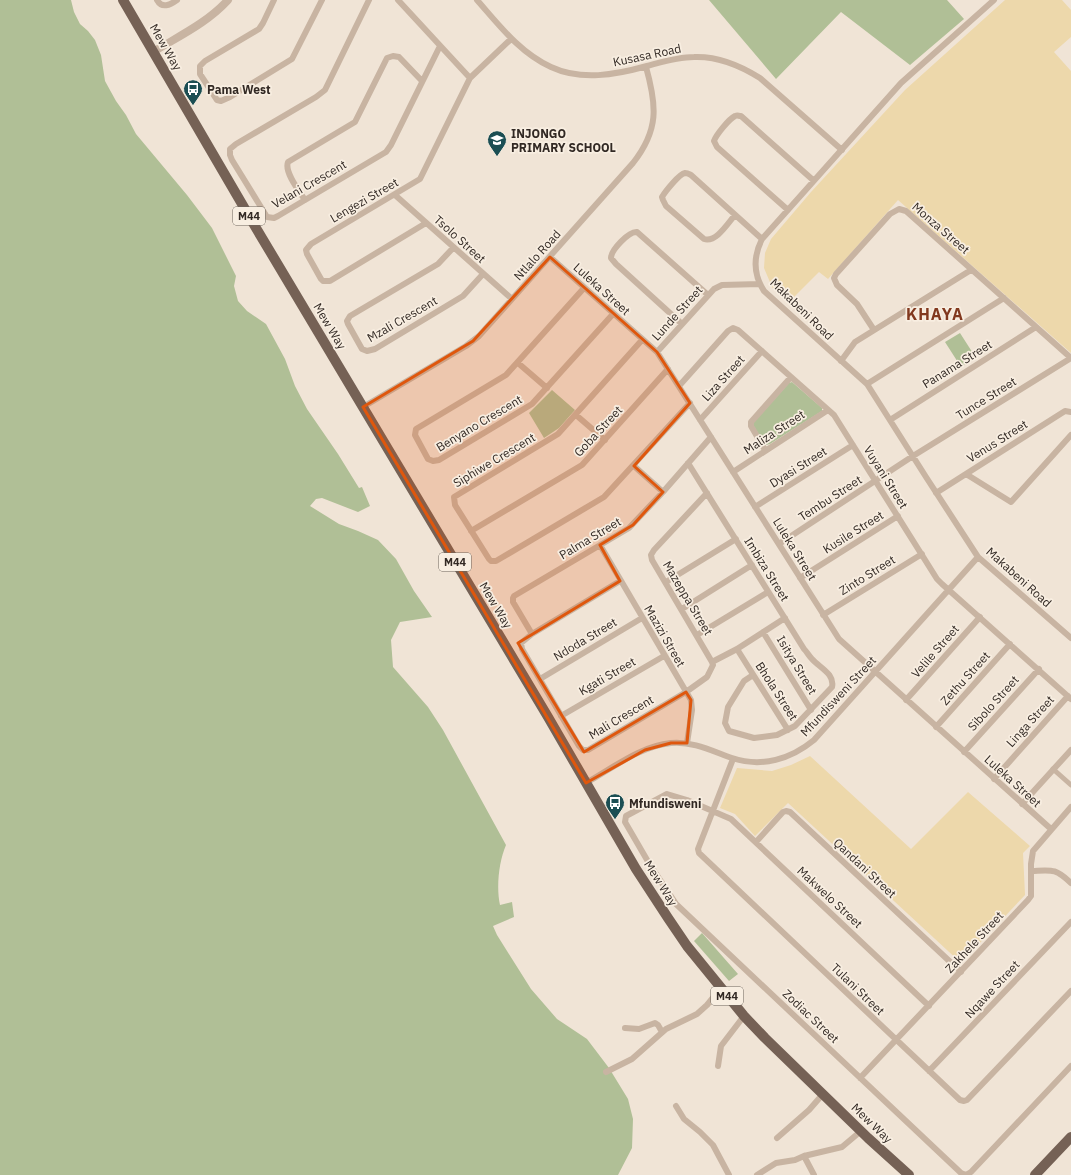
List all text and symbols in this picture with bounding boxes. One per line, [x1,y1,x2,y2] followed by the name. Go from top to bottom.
[147,21,185,73] street label: Mew Way
[612,40,682,70] street label: Kusasa Road
[182,78,204,106] bus stop icon: Pama West
[207,82,271,97] place label: Pama West
[511,126,616,155] place label: INJONGO PRIMARY SCHOOL
[486,129,508,157] school or university icon: INJONGO PRIMARY SCHOOL
[269,157,349,211] street label: Velani Crescent
[327,174,401,226] street label: Lengezi Street
[909,199,973,257] street label: Monza Street
[233,207,265,225] road number: M44
[431,212,489,266] street label: Tsolo Street
[510,227,564,283] street label: Ntlalo Road
[571,260,633,318] street label: Luleka Street
[767,275,837,343] street label: Makabeni Road
[648,282,706,344] street label: Lunde Street
[364,293,440,345] street label: Mzali Crescent
[310,300,350,352] street label: Mew Way
[906,304,964,324] district label: KHAYA
[919,337,995,391] street label: Panama Street
[698,352,748,404] street label: Liza Street
[953,374,1019,422] street label: Tunce Street
[433,391,525,455] street label: Benyano Crescent
[571,402,625,460] street label: Goba Street
[741,407,807,457] street label: Maliza Street
[964,416,1030,466] street label: Venus Street
[450,430,538,490] street label: Siphiwe Crescent
[767,443,829,491] street label: Dyasi Street
[861,443,911,511] street label: Vuyani Street
[795,472,865,524] street label: Tembu Street
[820,507,886,557] street label: Kusile Street
[556,514,624,562] street label: Palma Street
[770,515,820,583] street label: Luleka Street
[741,534,793,604] street label: Imbiza Street
[983,544,1055,610] street label: Makabeni Road
[836,552,898,598] street label: Zinto Street
[439,553,471,571] road number: M44
[660,558,716,638] street label: Mazeppa Street
[476,579,516,631] street label: Mew Way
[641,602,689,670] street label: Mazizi Street
[551,614,619,664] street label: Ndoda Street
[908,621,962,681] street label: Velile Street
[774,633,820,697] street label: Isitya Street
[937,648,993,708] street label: Zethu Street
[797,653,879,739] street label: Mfundisweni Street
[576,654,638,698] street label: Kgati Street
[753,659,801,723] street label: Bhola Street
[964,672,1022,734] street label: Sibolo Street
[586,692,656,742] street label: Mali Crescent
[1003,692,1057,750] street label: Linga Street
[982,752,1044,810] street label: Luleka Street
[604,792,626,820] bus stop icon: Mfundisweni
[629,796,701,811] place label: Mfundisweni
[830,835,900,901] street label: Qandani Street
[641,857,681,909] street label: Mew Way
[794,863,866,931] street label: Makwelo Street
[942,908,1006,976] street label: Zakhele Street
[962,957,1022,1021] street label: Nqawe Street
[828,960,888,1018] street label: Tulani Street
[780,986,842,1046] street label: Zodiac Street
[711,987,743,1005] road number: M44
[848,1100,896,1146] street label: Mew Way

